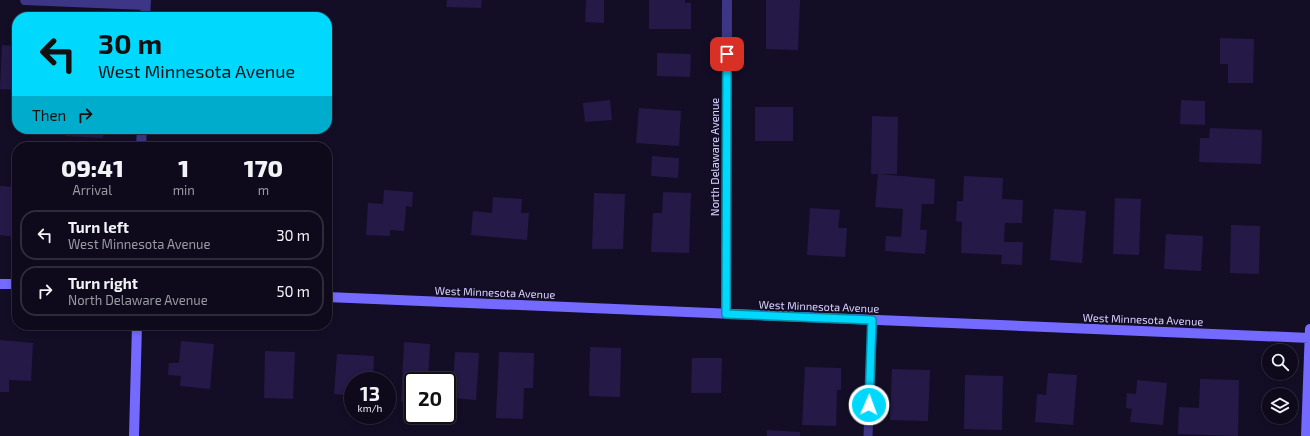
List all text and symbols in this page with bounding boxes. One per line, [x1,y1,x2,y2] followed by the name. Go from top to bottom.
[98,26,162,60] text: 30 m
[32,28,84,80] icon: left
[710,37,744,71] pin
[716,43,738,65] icon: arrive
[98,60,295,82] text: West Minnesota Avenue
[708,98,721,216] street label: North Delaware Avenue
[74,104,96,126] icon: right
[32,106,66,124] text: Then
[61,153,124,182] text: 09:41
[178,153,189,182] text: 1
[244,153,283,182] text: 170
[73,182,112,198] text: Arrival
[173,182,195,198] text: min
[258,182,269,198] text: m
[68,218,129,236] text: Turn left
[34,224,56,246] icon: left
[276,226,310,244] text: 30 m
[68,236,210,252] text: West Minnesota Avenue
[68,274,138,292] text: Turn right
[34,280,56,302] icon: right
[276,282,310,300] text: 50 m
[435,283,556,301] street label: West Minnesota Avenue
[68,292,208,308] text: North Delaware Avenue
[759,297,880,315] street label: West Minnesota Avenue
[1083,310,1204,328] street label: West Minnesota Avenue
[1262,344,1298,424] map controls
[1262,344,1298,380] button: search
[404,372,456,424] speed limit sign: 20
[360,381,380,405] text: 13
[848,384,890,426] position arrow
[1262,388,1298,424] button: layers
[358,402,382,414] text: km/h

